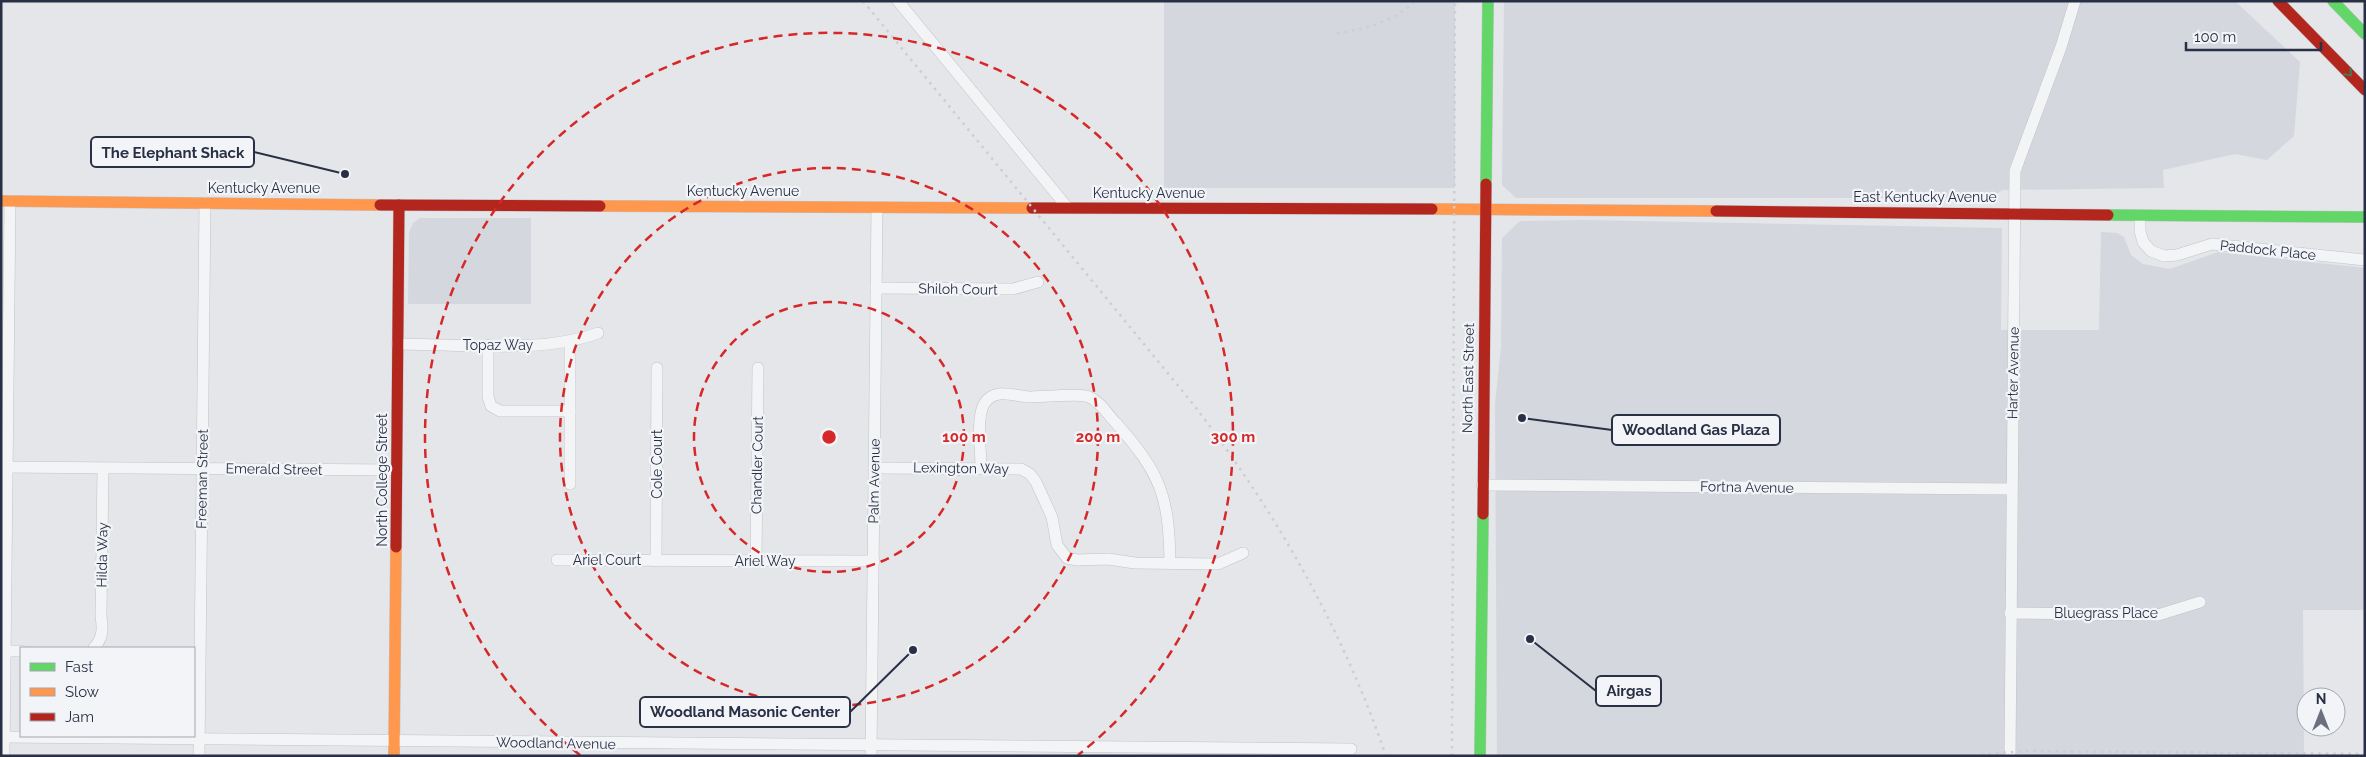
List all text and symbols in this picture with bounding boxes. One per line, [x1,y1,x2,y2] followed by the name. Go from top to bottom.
[2186,20,2321,52] scale bar
[2194,28,2236,46] text: 100 m
[2343,67,2352,76] one-way arrow
[91,137,254,167] callout: The Elephant Shack
[102,144,245,162] text: The Elephant Shack
[208,180,320,196] street label: Kentucky Avenue
[687,183,799,199] street label: Kentucky Avenue
[1093,185,1205,201] street label: Kentucky Avenue
[1853,189,1997,205] street label: East Kentucky Avenue
[2219,237,2317,263] street label: Paddock Place
[918,280,998,298] street label: Shiloh Court
[1459,322,1477,433] street label: North East Street
[2004,327,2022,419] street label: Harter Avenue
[463,337,534,353] street label: Topaz Way
[374,413,390,547] street label: North College Street
[748,415,766,514] street label: Chandler Court
[1612,415,1780,445] callout: Woodland Gas Plaza
[1622,421,1770,439] text: Woodland Gas Plaza
[820,428,838,446] centre of rings
[942,428,986,446] text: 100 m
[1076,428,1120,446] text: 200 m
[1211,428,1255,446] text: 300 m
[193,429,211,529] street label: Freeman Street
[649,429,665,499] street label: Cole Court
[865,438,883,524] street label: Palm Avenue
[913,459,1009,477] street label: Lexington Way
[225,460,323,478] street label: Emerald Street
[1700,478,1794,496] street label: Fortna Avenue
[93,522,111,588] street label: Hilda Way
[573,552,642,568] street label: Ariel Court
[734,553,796,569] street label: Ariel Way
[2054,605,2158,621] street label: Bluegrass Place
[20,647,195,737] legend
[65,658,93,676] text: Fast
[1596,676,1661,706] callout: Airgas
[1606,682,1652,700] text: Airgas
[65,683,99,701] text: Slow
[2296,687,2346,737] north arrow
[2316,691,2326,707] text: N
[640,697,850,727] callout: Woodland Masonic Center
[650,703,840,721] text: Woodland Masonic Center
[65,708,94,726] text: Jam
[496,734,616,752] street label: Woodland Avenue

